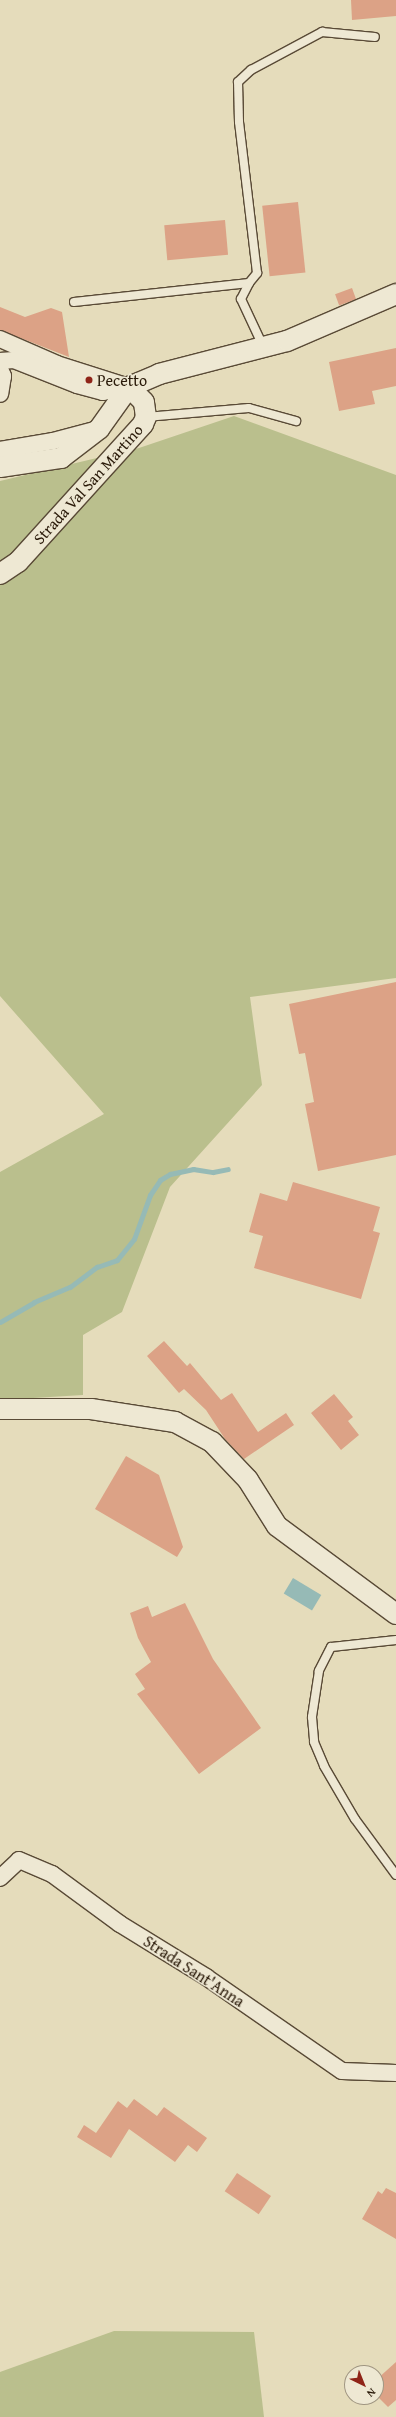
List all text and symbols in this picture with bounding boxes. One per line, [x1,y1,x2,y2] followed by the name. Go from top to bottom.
[97,370,147,390] place label: Pecetto
[84,375,94,385] marker: Pecetto
[29,420,147,548] street label: Strada Val San Martino
[140,1931,248,2011] street label: Strada Sant'Anna
[344,2365,384,2405] north arrow
[363,2385,380,2401] text: N

